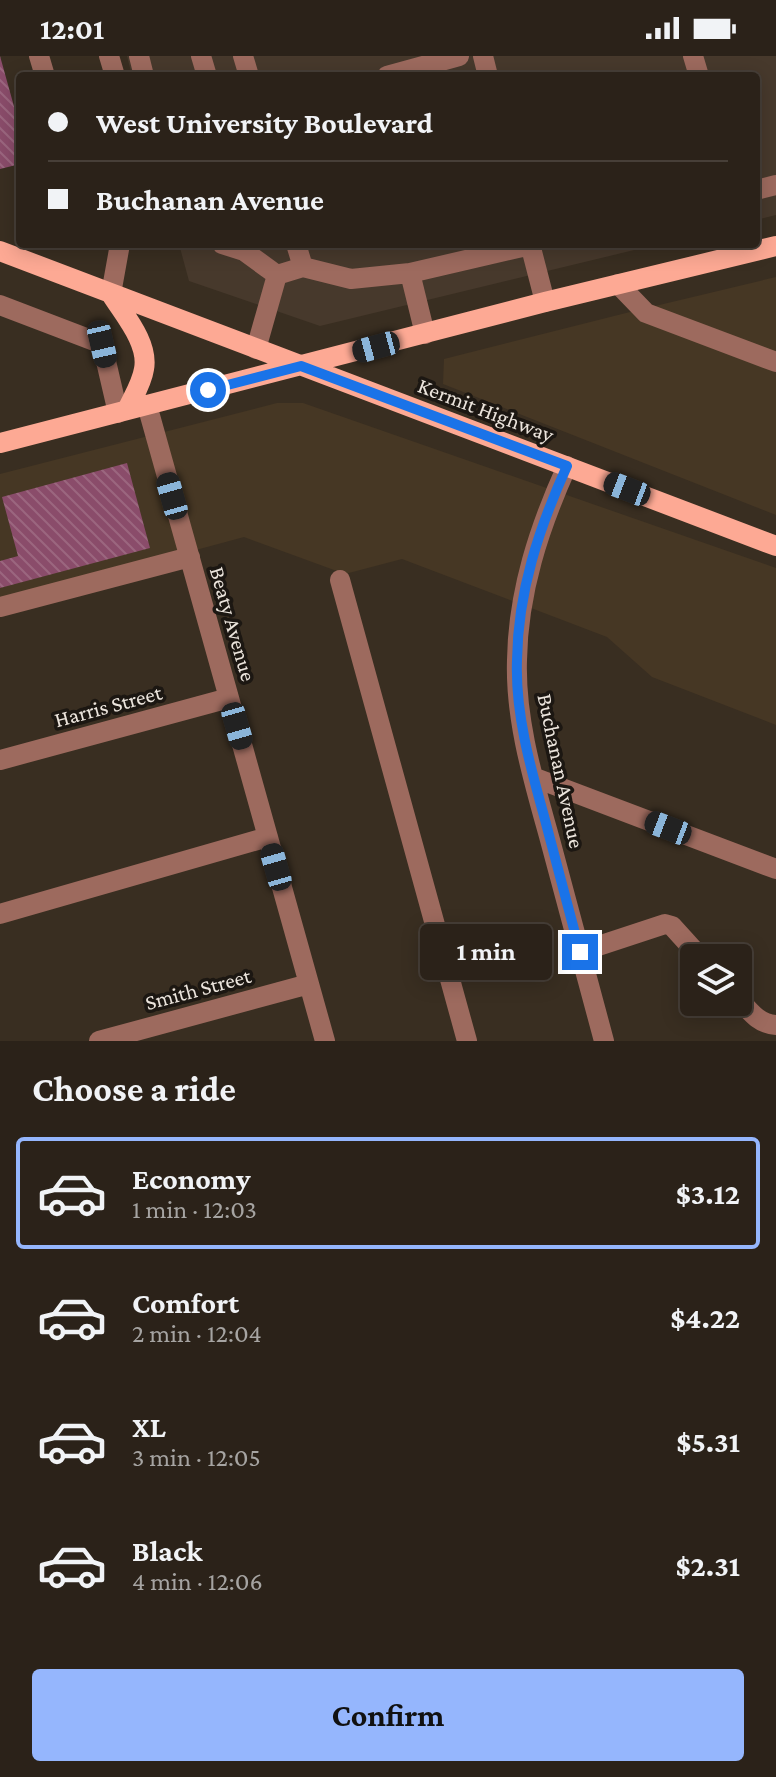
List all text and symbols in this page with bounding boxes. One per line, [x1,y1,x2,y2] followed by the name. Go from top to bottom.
[40,12,104,45] text: 12:01
[96,106,433,139] text: West University Boulevard
[96,183,324,216] text: Buchanan Avenue
[85,318,119,370] car
[350,329,402,365] car
[190,372,226,408] route start
[415,373,558,448] street label: Kermit Highway
[600,469,654,509] car
[154,470,190,522] car
[205,564,261,684] street label: Beaty Avenue
[51,679,165,732] street label: Harris Street
[532,691,590,851] street label: Buchanan Avenue
[219,700,255,752] car
[641,808,695,848] car
[258,841,294,893] car
[420,924,552,980] callout: 1 min
[562,934,598,970] route end
[456,937,516,966] text: 1 min
[680,944,752,1016] map controls
[680,944,752,1016] button: layers
[142,963,254,1015] street label: Smith Street
[32,1069,236,1109] text: Choose a ride
[36,1157,108,1229] icon: car
[132,1162,251,1195] text: Economy
[676,1177,740,1210] text: $3.12
[132,1195,257,1224] text: 1 min · 12:03
[36,1281,108,1353] icon: car
[132,1286,239,1319] text: Comfort
[670,1301,740,1334] text: $4.22
[132,1319,262,1348] text: 2 min · 12:04
[36,1405,108,1477] icon: car
[132,1410,166,1443] text: XL
[676,1425,740,1458] text: $5.31
[132,1443,261,1472] text: 3 min · 12:05
[36,1529,108,1601] icon: car
[132,1534,203,1567] text: Black
[675,1549,740,1582] text: $2.31
[132,1567,263,1596] text: 4 min · 12:06
[32,1669,744,1761] button: Confirm

